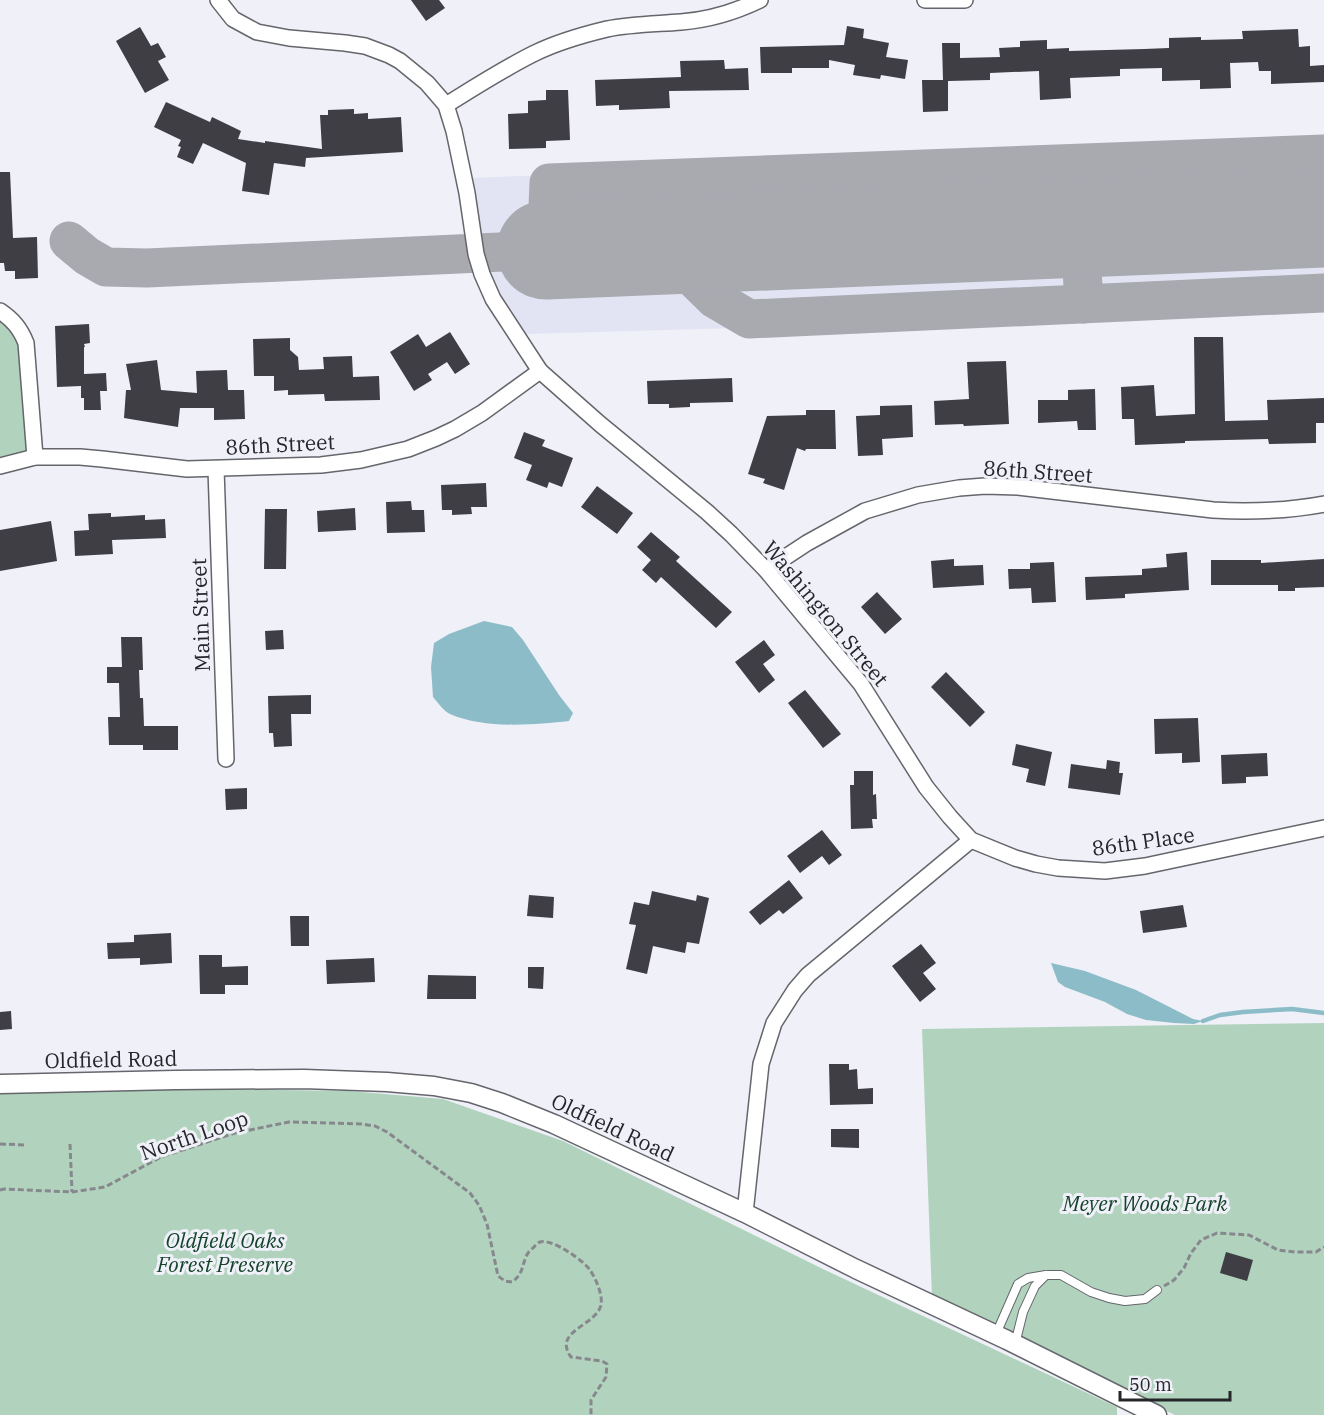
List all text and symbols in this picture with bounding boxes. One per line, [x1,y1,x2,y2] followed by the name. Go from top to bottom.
[225,427,335,461] street label: 86th Street
[982,453,1094,489] street label: 86th Street
[757,534,895,692] street label: Washington Street
[184,558,216,672] street label: Main Street
[1090,820,1196,862] street label: 86th Place
[44,1044,178,1074] street label: Oldfield Road
[547,1086,679,1168] street label: Oldfield Road
[136,1103,252,1167] street label: North Loop
[1062,1189,1228,1217] park label: Meyer Woods Park
[156,1226,294,1278] park label: Oldfield Oaks Forest Preserve
[1120,1364,1230,1402] scale bar
[1129,1373,1172,1396] text: 50 m

